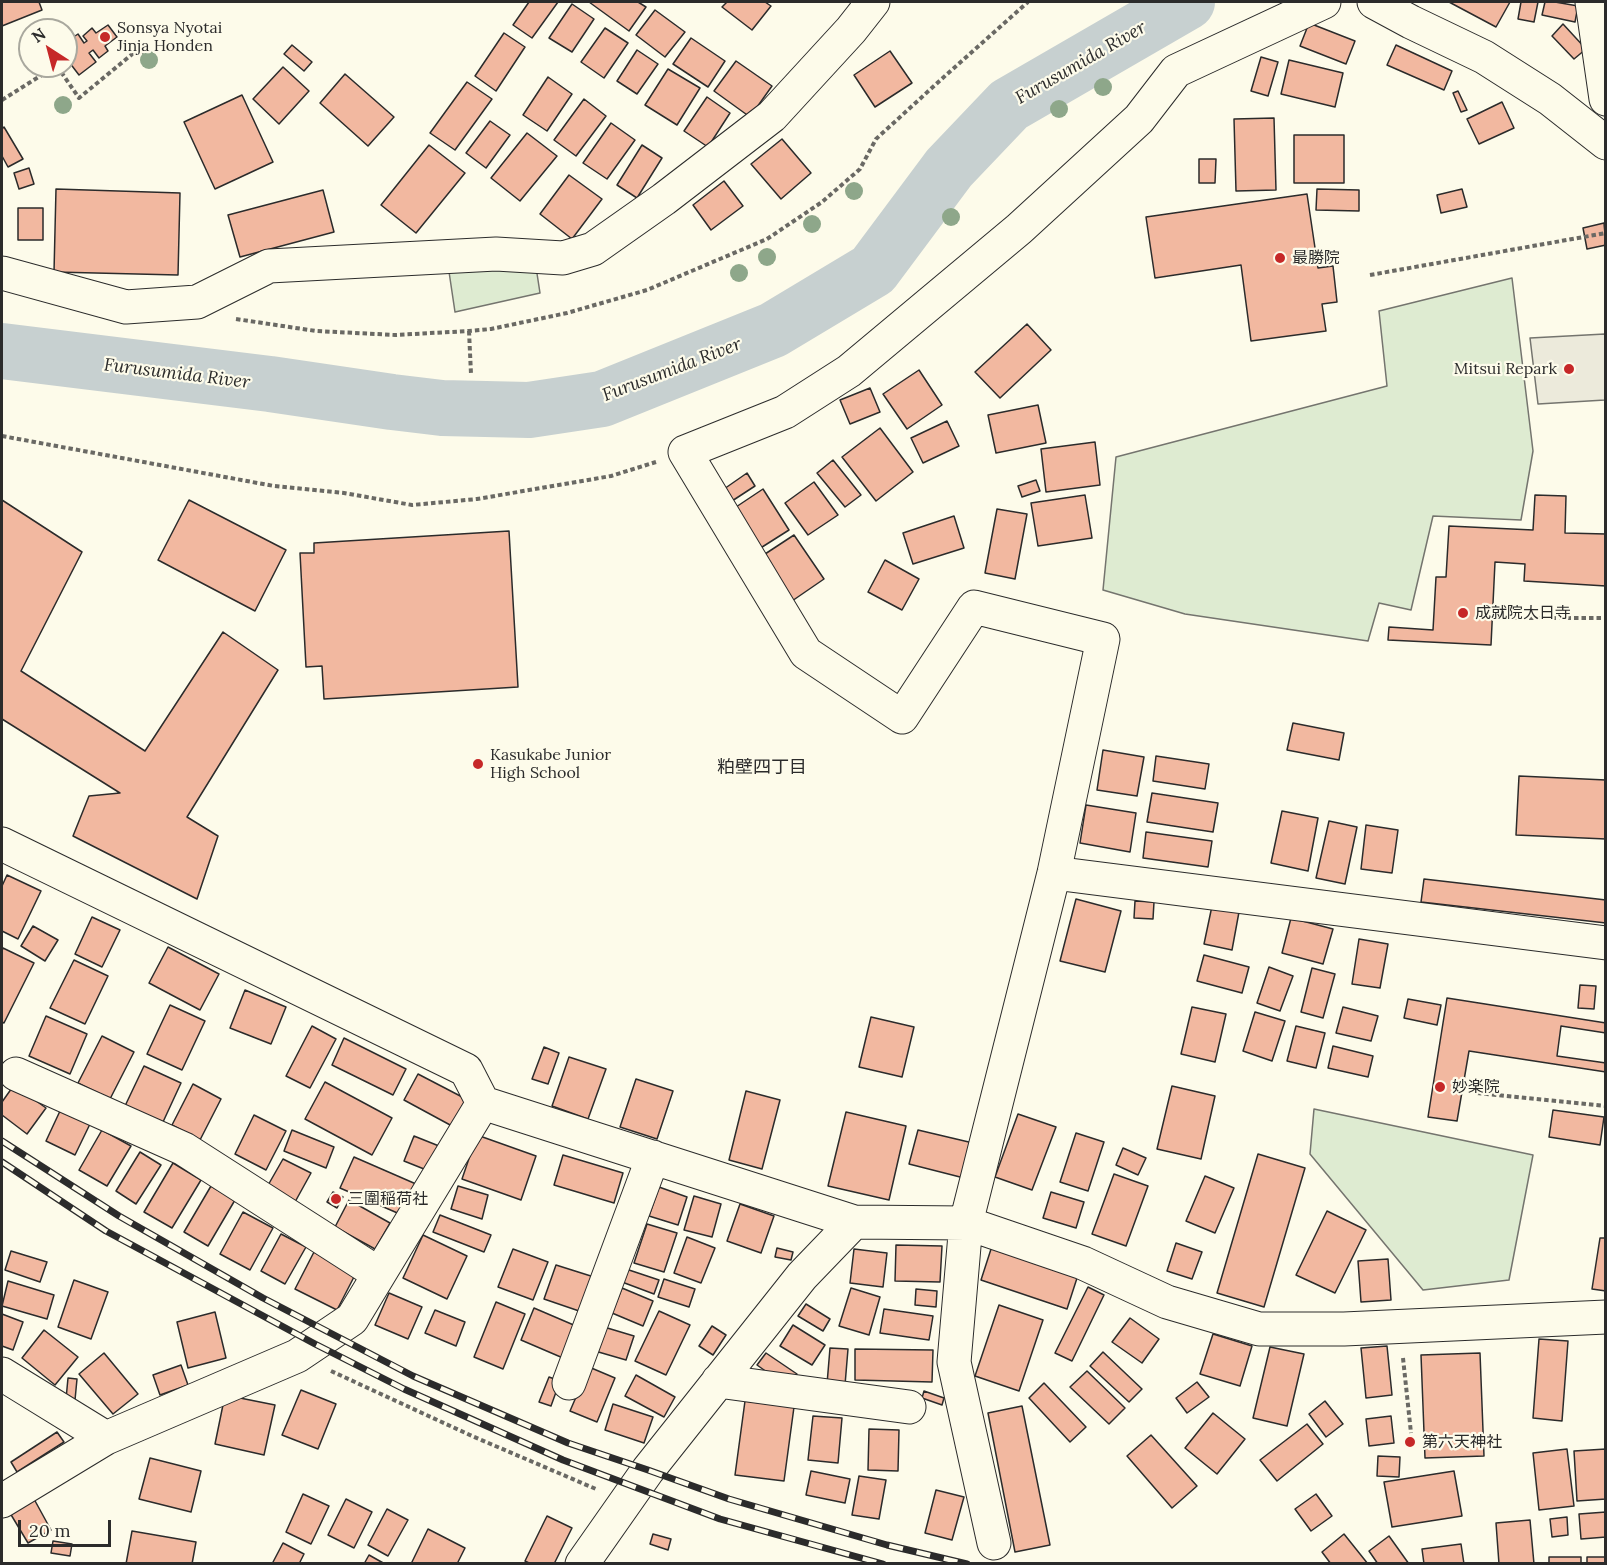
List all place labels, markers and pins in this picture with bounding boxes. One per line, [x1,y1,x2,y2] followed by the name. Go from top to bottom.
[117,18,222,56] place label: Sonsya Nyotai Jinja Honden
[98,30,112,44] marker: Sonsya Nyotai Jinja Honden
[1292,248,1340,268] place label: 最勝院
[1273,251,1287,265] marker: 最勝院
[1454,359,1557,379] place label: Mitsui Repark
[1562,362,1576,376] marker: Mitsui Repark
[1475,603,1571,623] place label: 成就院大日寺
[1456,606,1470,620] marker: 成就院大日寺
[490,745,611,783] place label: Kasukabe Junior High School
[471,757,485,771] marker: Kasukabe Junior High School
[1452,1077,1500,1097] place label: 妙楽院
[1433,1080,1447,1094] marker: 妙楽院
[348,1189,428,1209] place label: 三圍稲荷社
[329,1192,343,1206] marker: 三圍稲荷社
[1422,1432,1502,1452] place label: 第六天神社
[1403,1435,1417,1449] marker: 第六天神社

